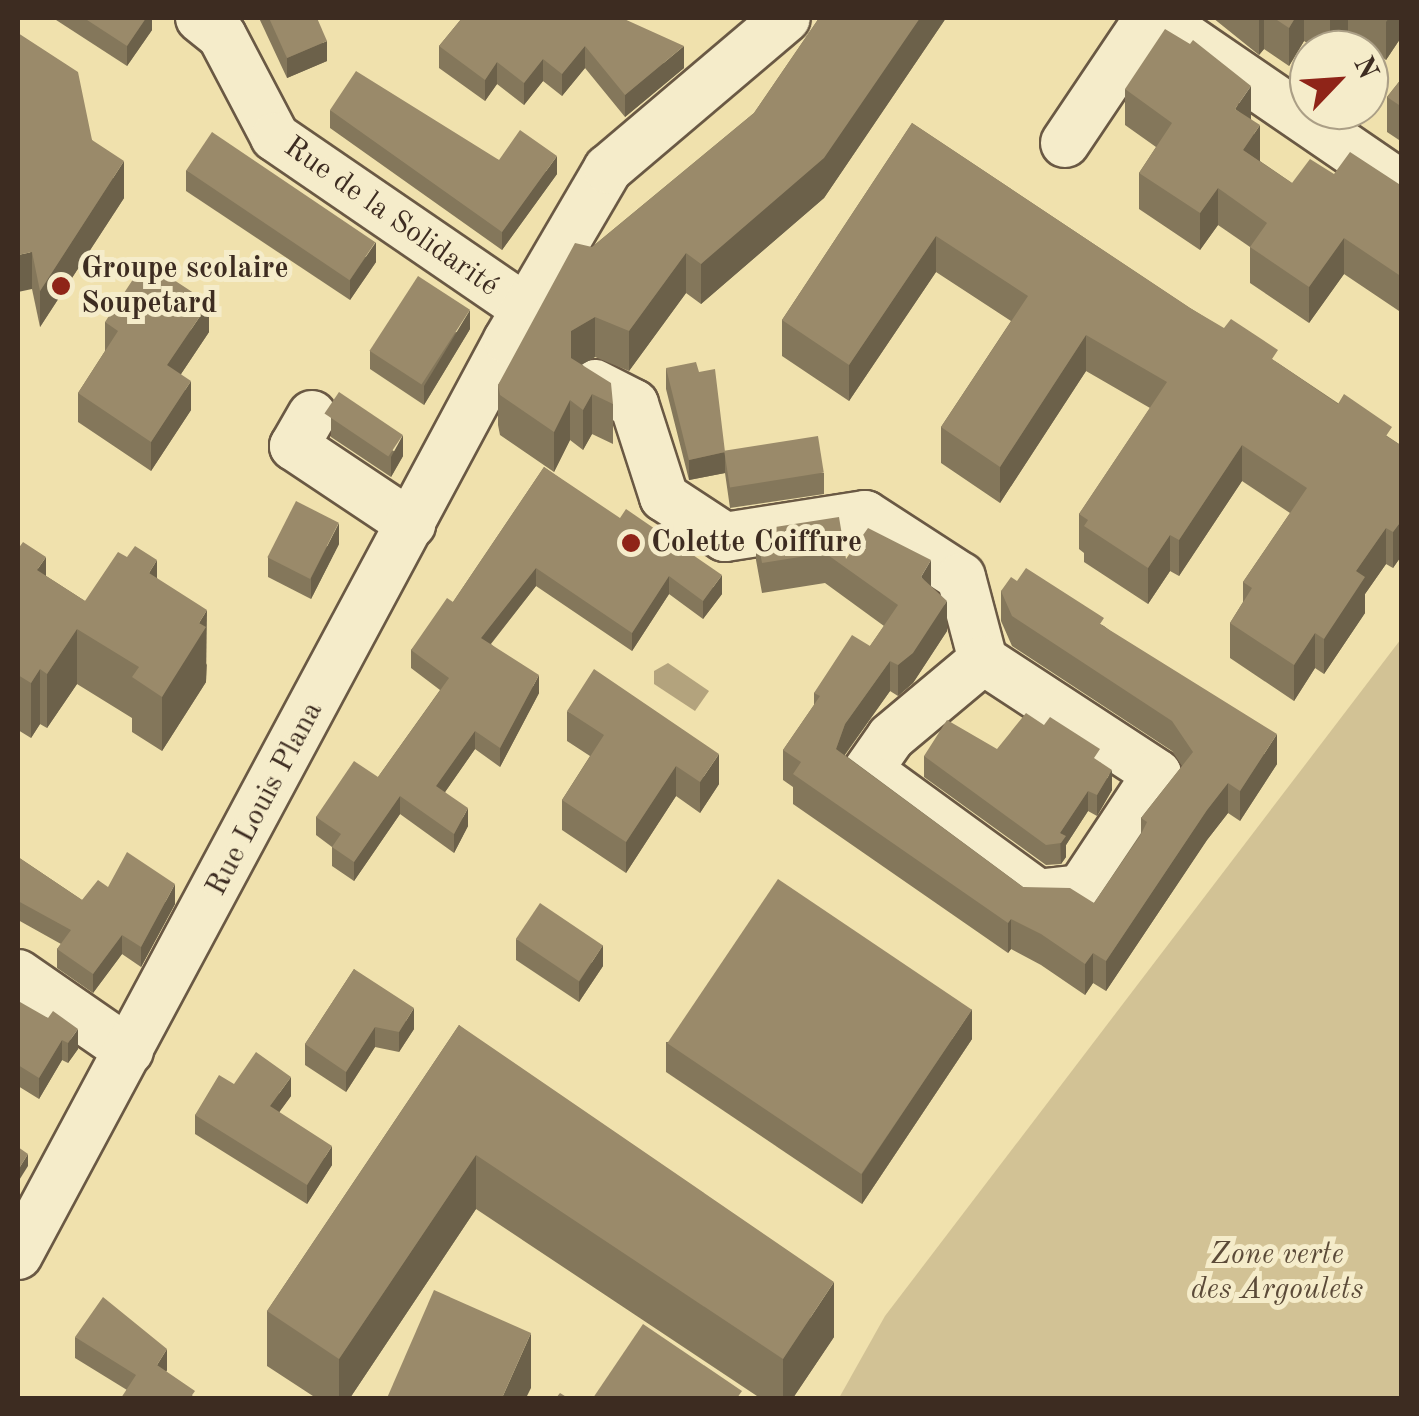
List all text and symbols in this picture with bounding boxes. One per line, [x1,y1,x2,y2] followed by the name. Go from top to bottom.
[1289,30,1389,130] north arrow
[1347,53,1382,84] text: N
[277,129,505,305] street label: Rue de la Solidarité
[81,251,289,322] place label: Groupe scolaire Soupetard
[50,275,72,297] marker: Groupe scolaire Soupetard
[651,525,862,561] place label: Colette Coiffure
[620,532,642,554] marker: Colette Coiffure
[199,696,331,902] street label: Rue Louis Plana
[1191,1237,1363,1308] park label: Zone verte des Argoulets

